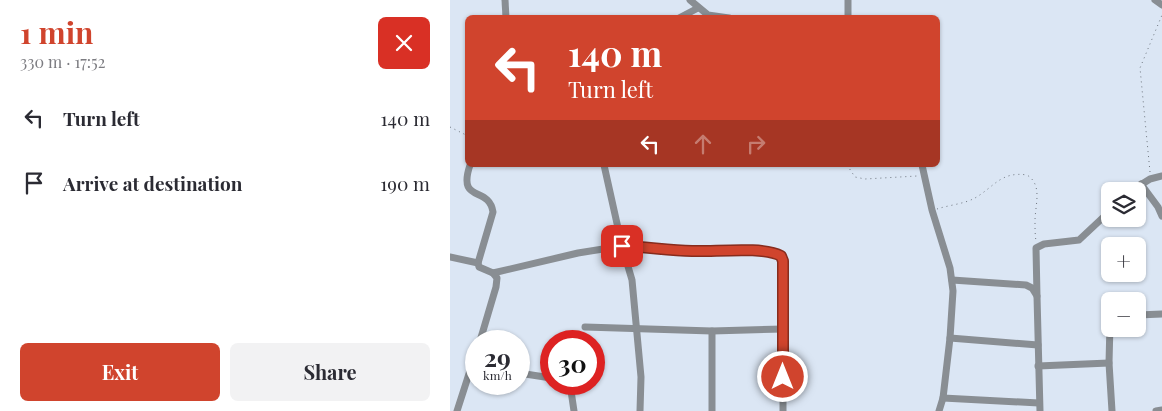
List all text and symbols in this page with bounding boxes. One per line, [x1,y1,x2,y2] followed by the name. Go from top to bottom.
[20,12,94,52] text: 1 min
[378,17,430,69] button: close
[568,29,662,76] text: 140 m
[485,35,550,100] icon: left
[20,51,105,72] text: 330 m · 17:52
[568,74,653,104] text: Turn left
[20,104,48,132] icon: left
[63,105,140,131] text: Turn left
[381,105,430,131] text: 140 m
[636,130,664,158] icon: left
[689,130,717,158] icon: ahead
[742,130,770,158] icon: right
[20,169,48,197] icon: arrive
[63,170,243,196] text: Arrive at destination
[380,170,430,196] text: 190 m
[1101,182,1146,337] map controls
[1101,182,1146,227] button: layers
[601,225,643,267] pin
[608,232,636,260] icon: arrive
[1101,237,1146,282] button: +
[1101,292,1146,337] button: −
[540,330,605,395] speed limit sign: 30
[484,340,511,373] text: 29
[20,343,220,401] button: Exit
[230,343,430,401] button: Share
[756,350,808,402] position arrow
[483,367,512,383] text: km/h

